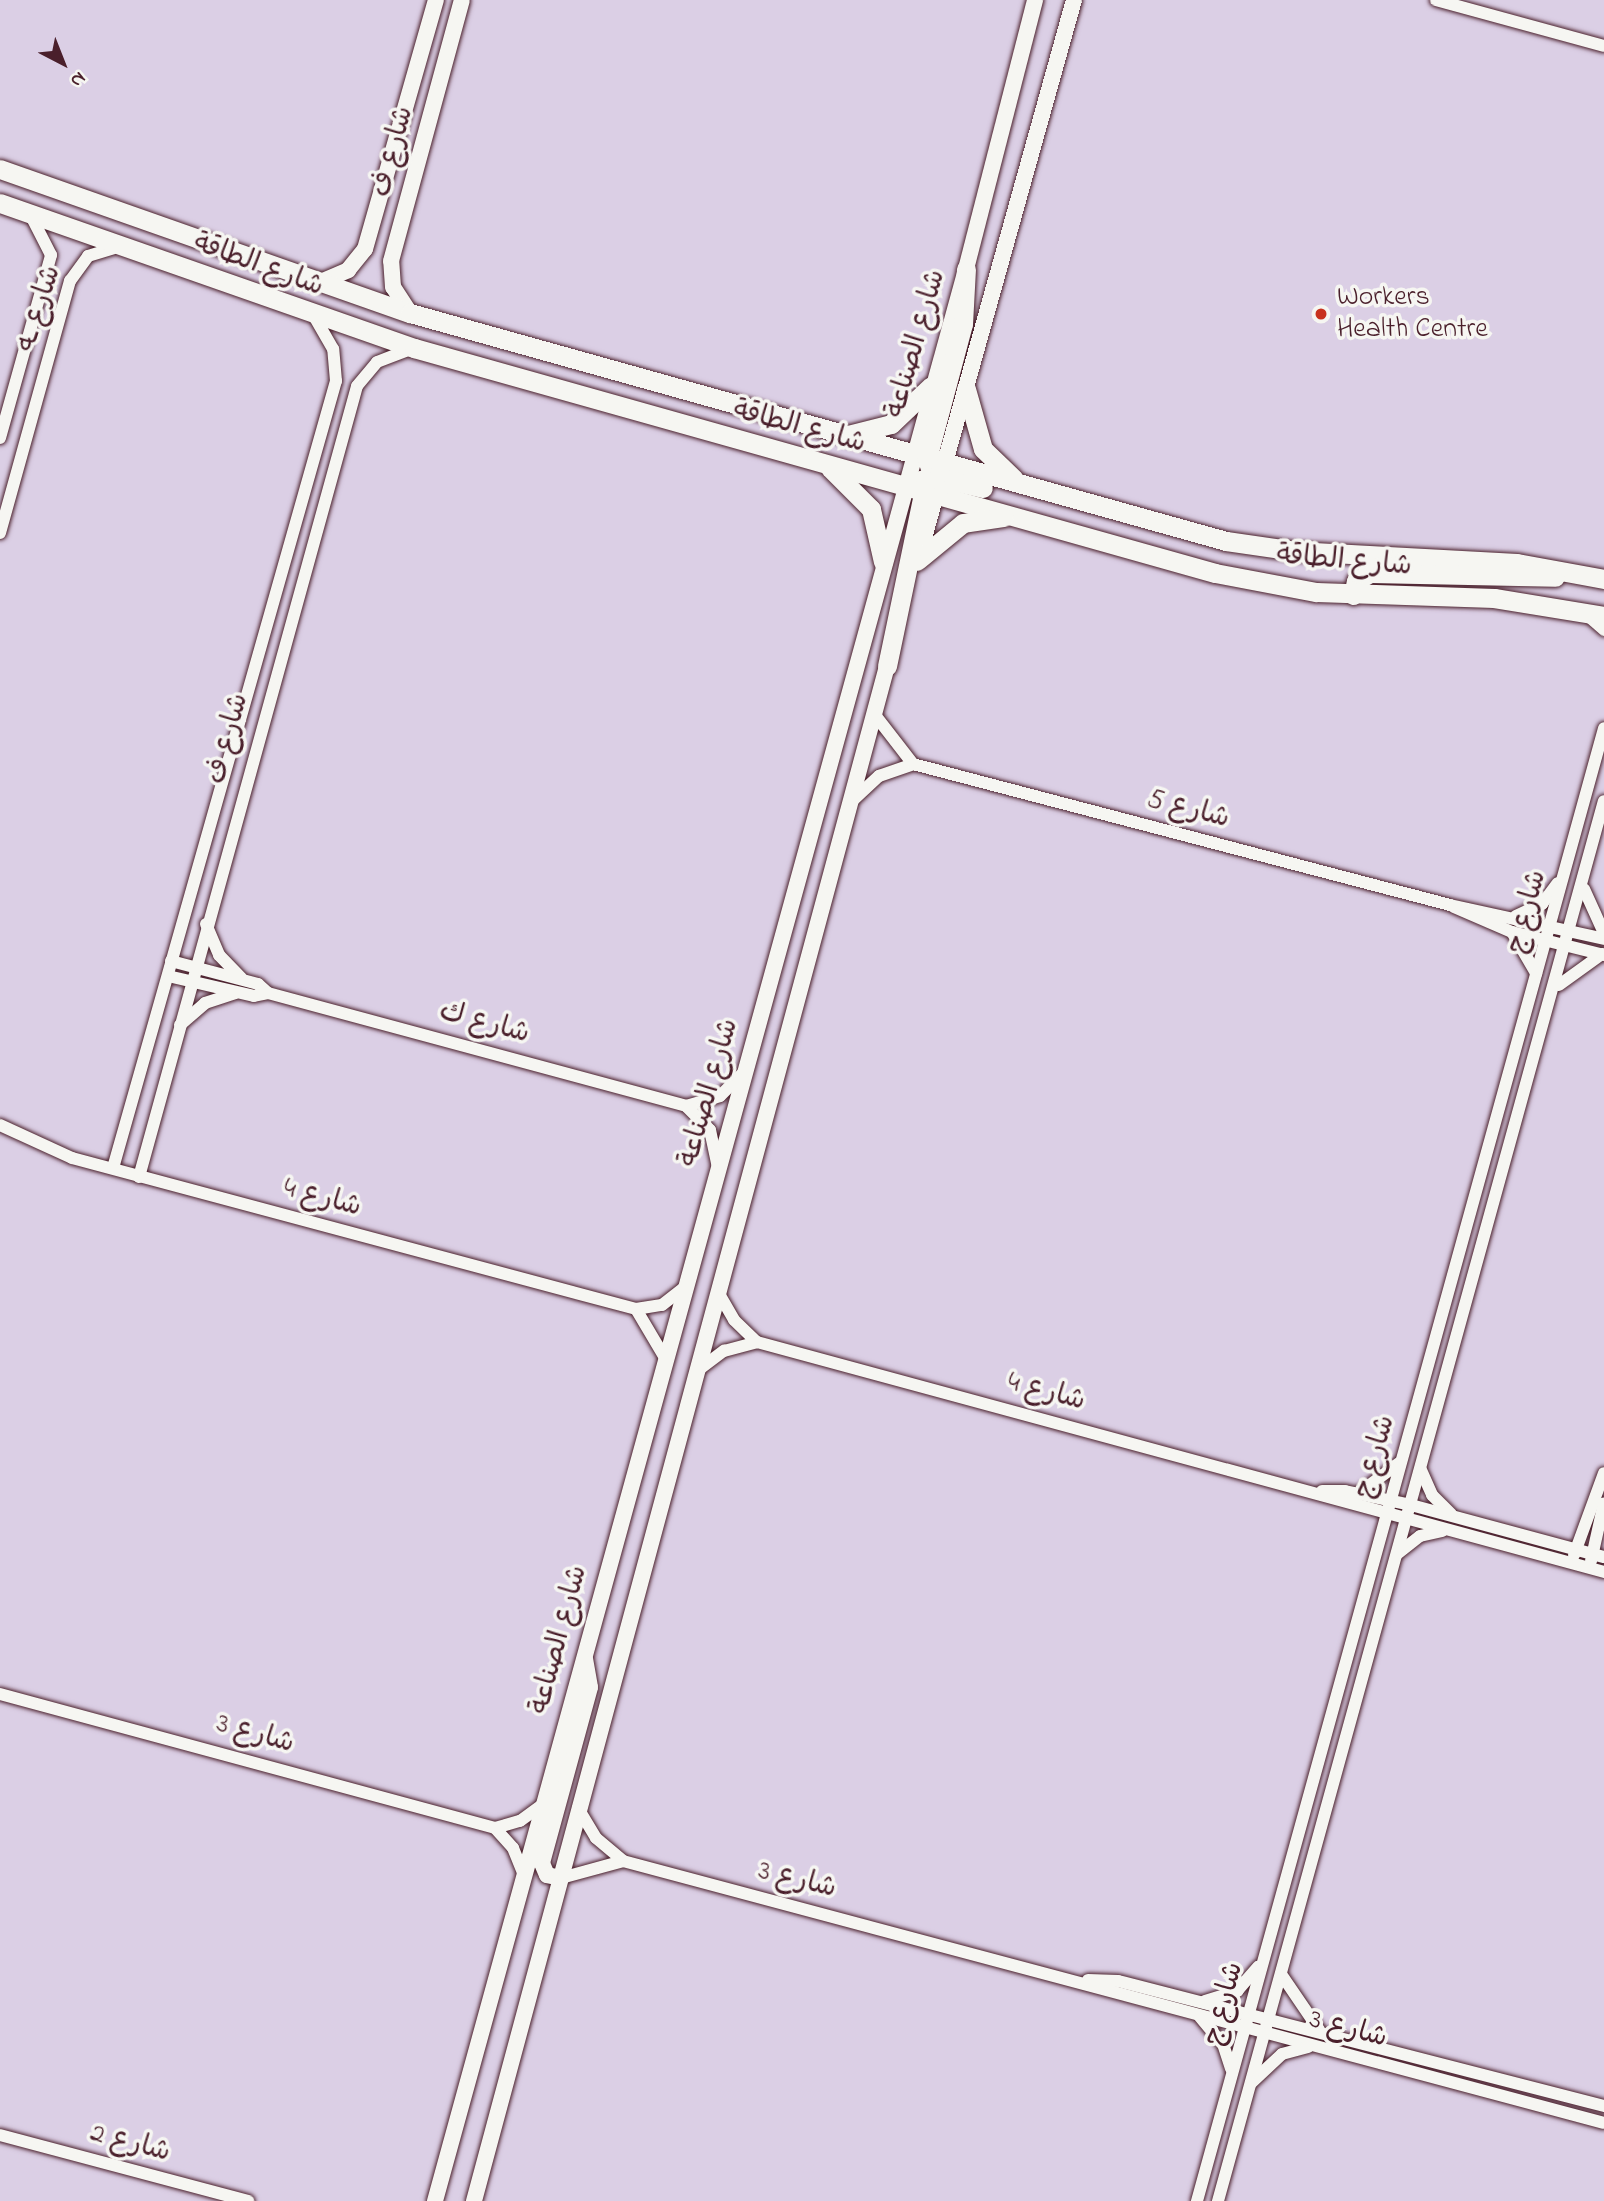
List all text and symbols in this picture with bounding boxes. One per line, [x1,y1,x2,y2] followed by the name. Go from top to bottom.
[28,28,98,98] north arrow
[64,65,91,93] text: N
[366,103,422,201] street label: شارع ف
[189,227,327,305] street label: شارع الطاقة
[10,262,70,356] street label: شارع ـه
[880,266,954,422] street label: شارع الصناعة
[1337,281,1488,347] place label: Workers Health Centre
[1311,304,1331,324] marker: Workers Health Centre
[729,394,869,462] street label: شارع الطاقة
[1275,539,1413,585] street label: شارع الطاقة
[201,690,257,788] street label: شارع ف
[1143,783,1233,837] street label: شارع 5
[1501,867,1555,957] street label: شارع ج
[435,996,533,1052] street label: شارع ك
[673,1015,747,1171] street label: شارع الصناعة
[279,1173,365,1225] street label: شارع 4
[1003,1367,1089,1419] street label: شارع 4
[1348,1412,1404,1502] street label: شارع ج
[524,1562,596,1718] street label: شارع الصناعة
[212,1708,298,1762] street label: شارع 3
[755,1855,839,1907] street label: شارع 3
[1198,1959,1252,2049] street label: شارع ج
[1305,2004,1391,2056] street label: شارع 3
[86,2117,174,2171] street label: شارع 2

